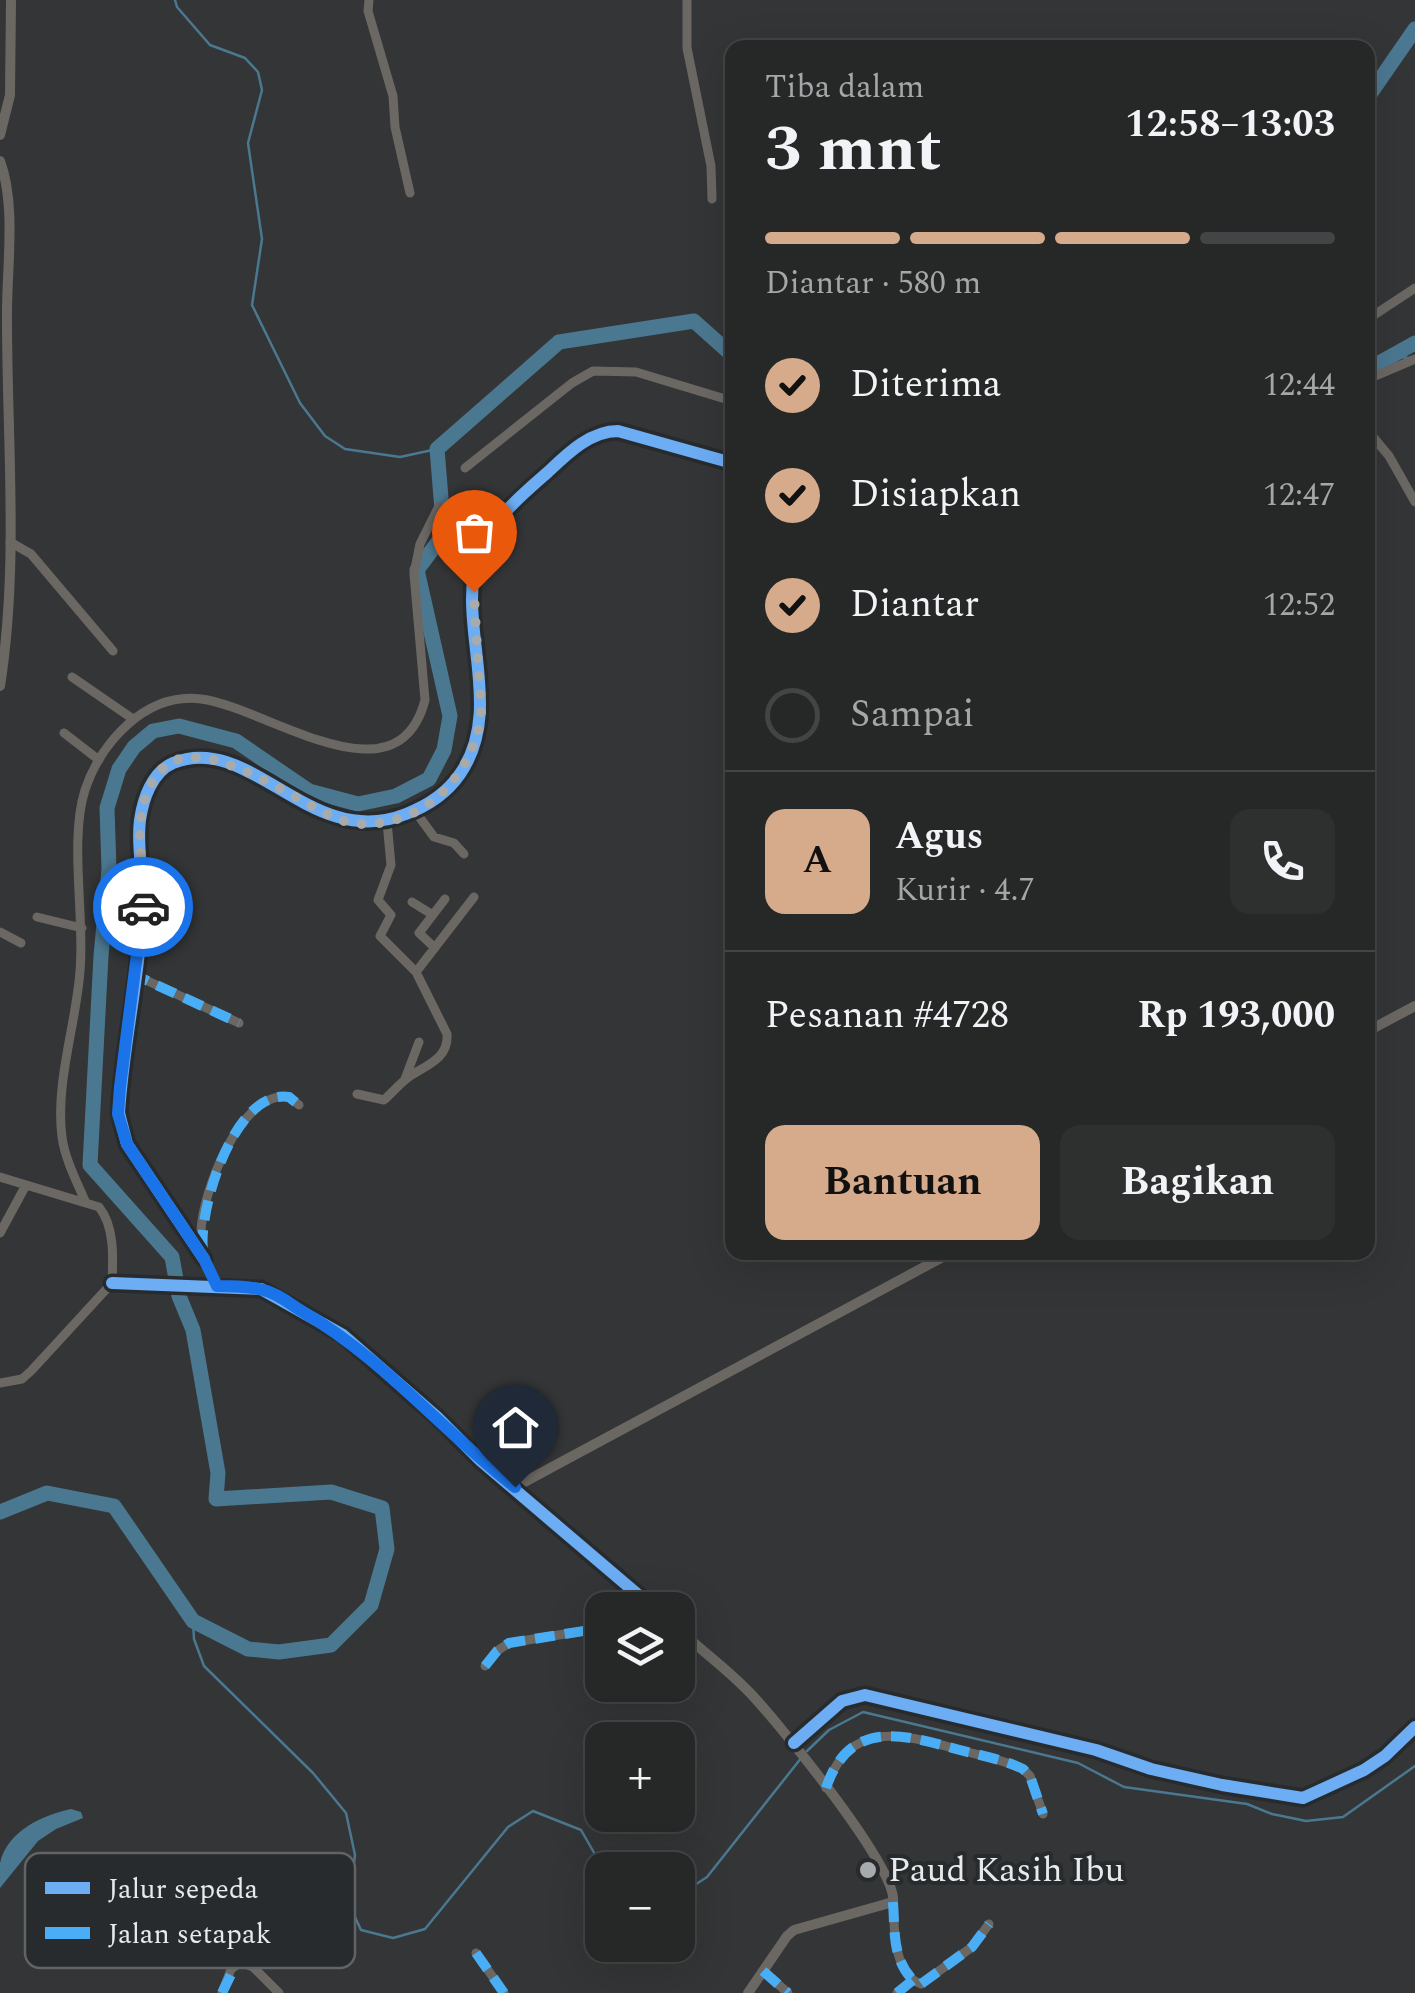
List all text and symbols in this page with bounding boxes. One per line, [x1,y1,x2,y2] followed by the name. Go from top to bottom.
[765,63,924,112] text: Tiba dalam
[1125,96,1335,154] text: 12:58–13:03
[765,100,942,199] text: 3 mnt
[765,259,981,308] text: Diantar · 580 m
[850,356,1001,414] text: Diterima
[765,358,820,413] icon: check
[1263,361,1335,410] text: 12:44
[850,466,1021,524] text: Disiapkan
[765,468,820,523] icon: check
[1263,471,1335,520] text: 12:47
[432,490,517,593] pin
[447,505,502,560] icon: bag
[850,576,979,634] text: Diantar
[765,578,820,633] icon: check
[1263,581,1335,630] text: 12:52
[850,686,974,744] text: Sampai
[895,808,983,866] text: Agus
[1230,809,1335,914] button: phone
[803,832,832,890] text: A
[93,857,193,957] courier
[895,866,1034,915] text: Kurir · 4.7
[116,880,171,935] icon: car
[765,987,1009,1045] text: Pesanan #4728
[1137,987,1335,1045] text: Rp 193,000
[765,1125,1040,1240] button: Bantuan
[1060,1125,1335,1240] button: Bagikan
[473,1385,558,1488] pin
[488,1400,543,1455] icon: home
[585,1592,695,1962] map controls
[585,1592,695,1702] button: layers
[585,1722,695,1832] button: +
[888,1844,1124,1897] place label: Paud Kasih Ibu
[585,1852,695,1962] button: −
[25,1853,355,1968] legend
[857,1859,879,1881] marker: Paud Kasih Ibu
[108,1868,259,1911] text: Jalur sepeda
[108,1913,271,1956] text: Jalan setapak

